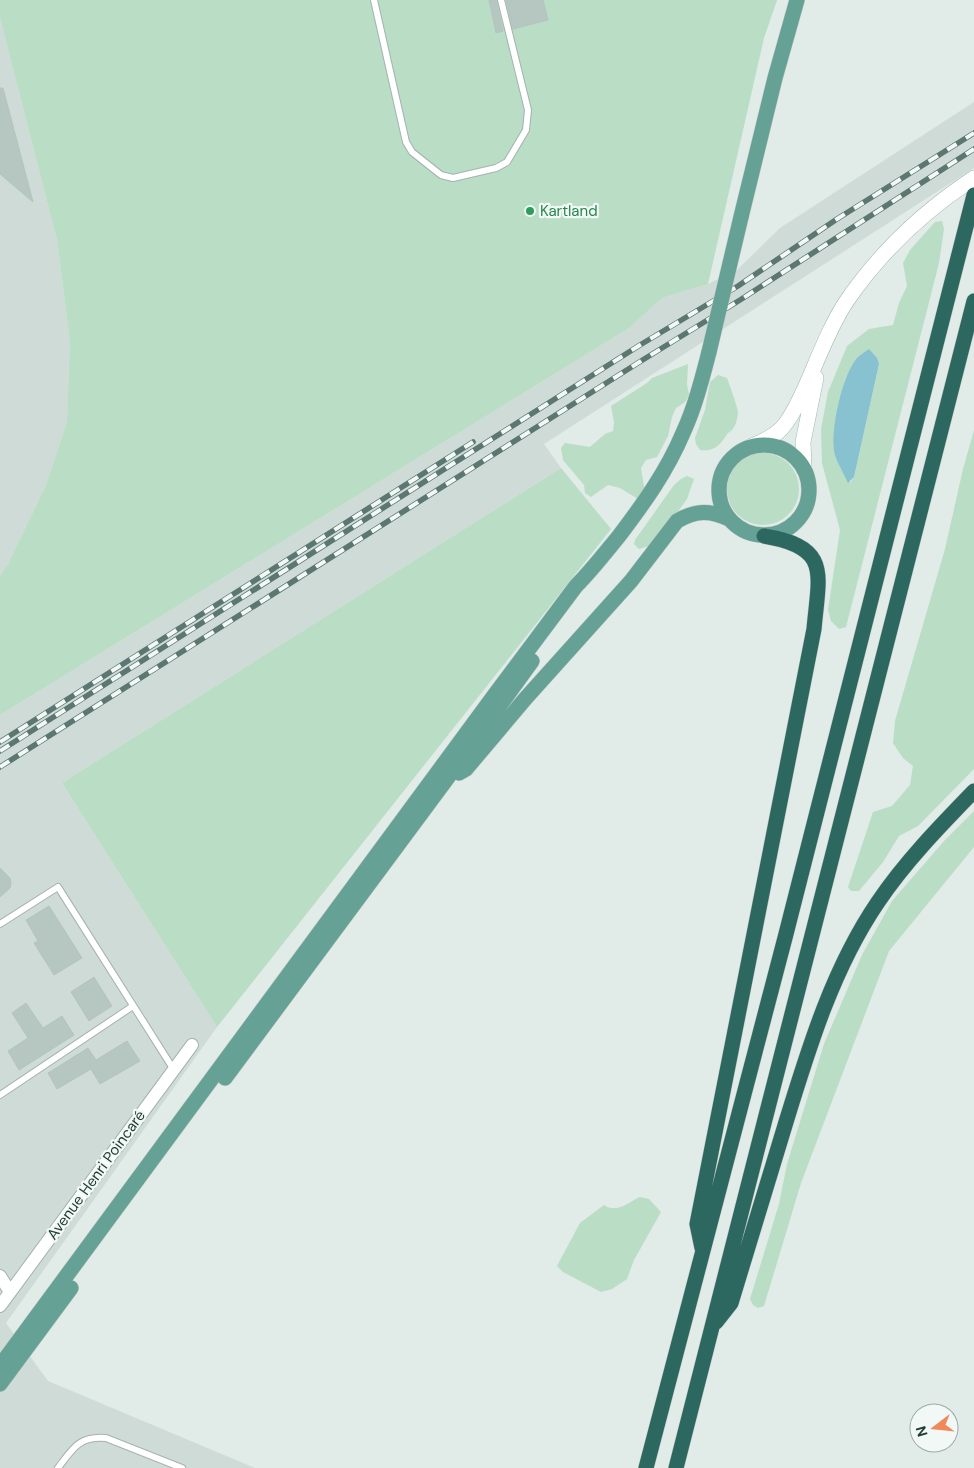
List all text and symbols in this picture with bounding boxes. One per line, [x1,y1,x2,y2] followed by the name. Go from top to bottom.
[540,201,598,221] place label: Kartland
[524,205,536,217] marker: Kartland
[42,1106,150,1244] street label: Avenue Henri Poincaré
[909,1403,959,1453] north arrow
[911,1424,932,1439] text: N

